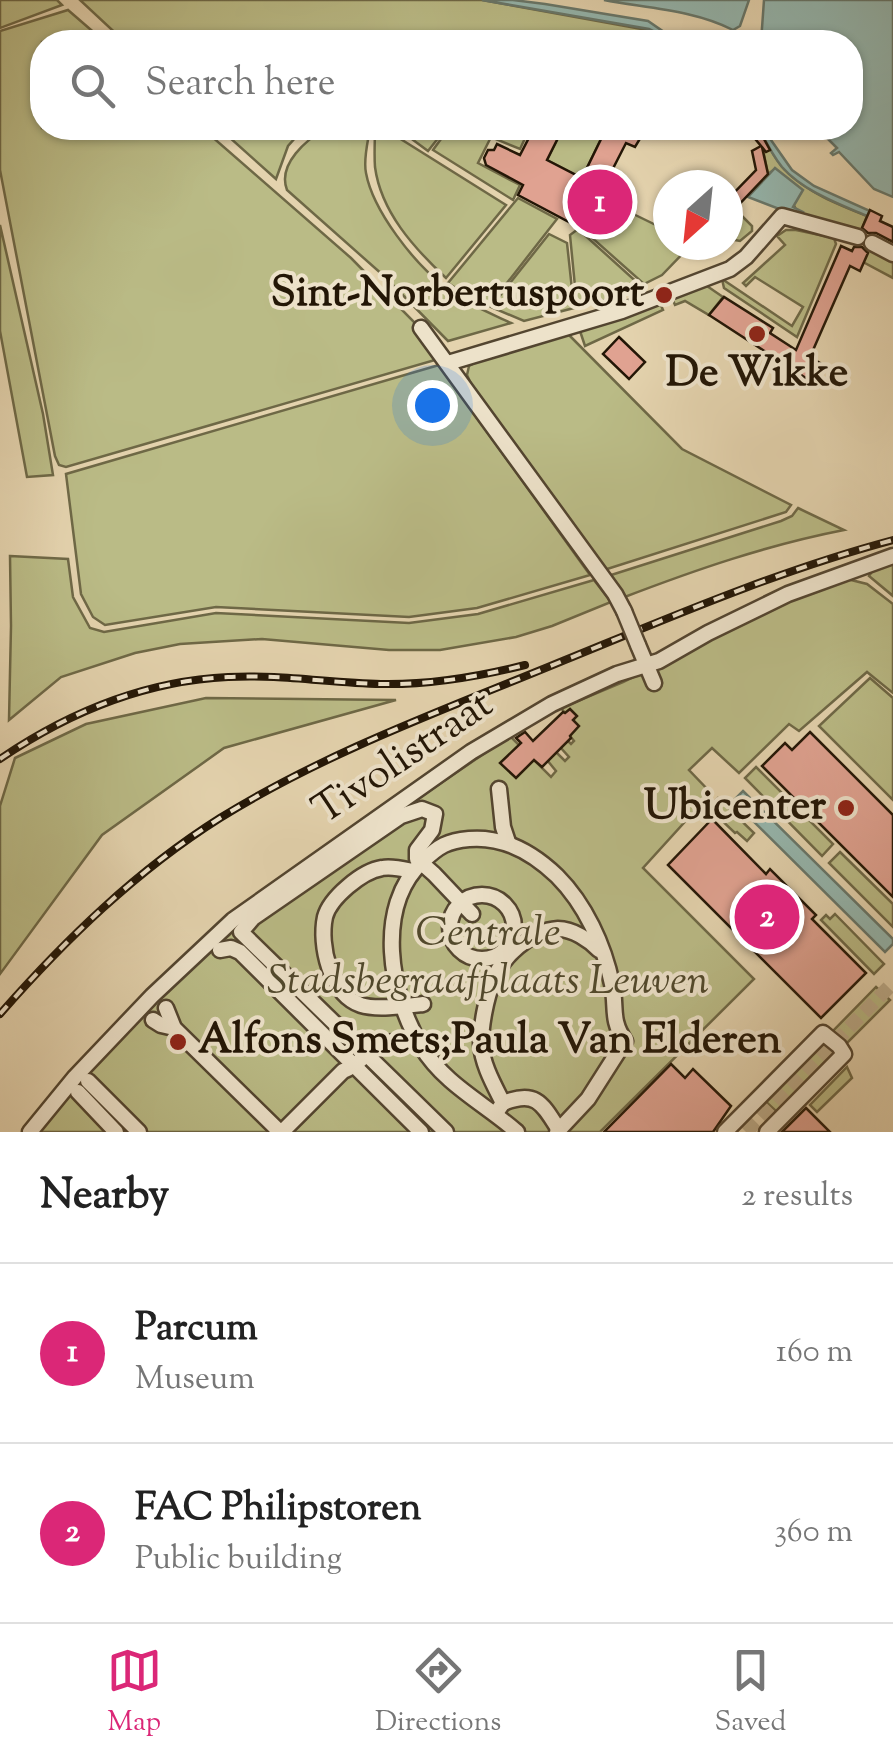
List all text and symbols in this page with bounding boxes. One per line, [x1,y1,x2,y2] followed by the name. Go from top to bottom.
[30,30,863,140] search box
[65,58,120,113] icon: search
[145,58,336,112] text: Search here
[568,164,632,240] pin: 1
[653,170,743,260] north arrow
[271,265,645,325] place label: Sint-Norbertuspoort
[653,284,675,306] marker: Sint-Norbertuspoort
[746,323,768,345] marker: De Wikke
[666,345,848,405] place label: De Wikke
[407,380,458,431] your location
[302,677,506,841] street label: Tivolistraat
[644,778,826,838] place label: Ubicenter
[835,797,857,819] marker: Ubicenter
[734,880,800,954] pin: 2
[267,905,709,1013] park label: Centrale Stadsbegraafplaats Leuven
[198,1012,782,1072] place label: Alfons Smets;Paula Van Elderen
[167,1031,189,1053] marker: Alfons Smets;Paula Van Elderen
[40,1167,169,1227] text: Nearby
[741,1174,853,1220] text: 2 results
[135,1303,258,1357] text: Parcum
[67,1330,78,1376] text: 1
[776,1330,853,1376] text: 160 m
[135,1357,255,1403] text: Museum
[135,1483,422,1537] text: FAC Philipstoren
[65,1510,80,1556] text: 2
[774,1510,853,1556] text: 360 m
[135,1537,342,1583] text: Public building
[107,1643,162,1743] tab: Map
[375,1643,501,1743] tab: Directions
[714,1643,786,1743] tab: Saved

